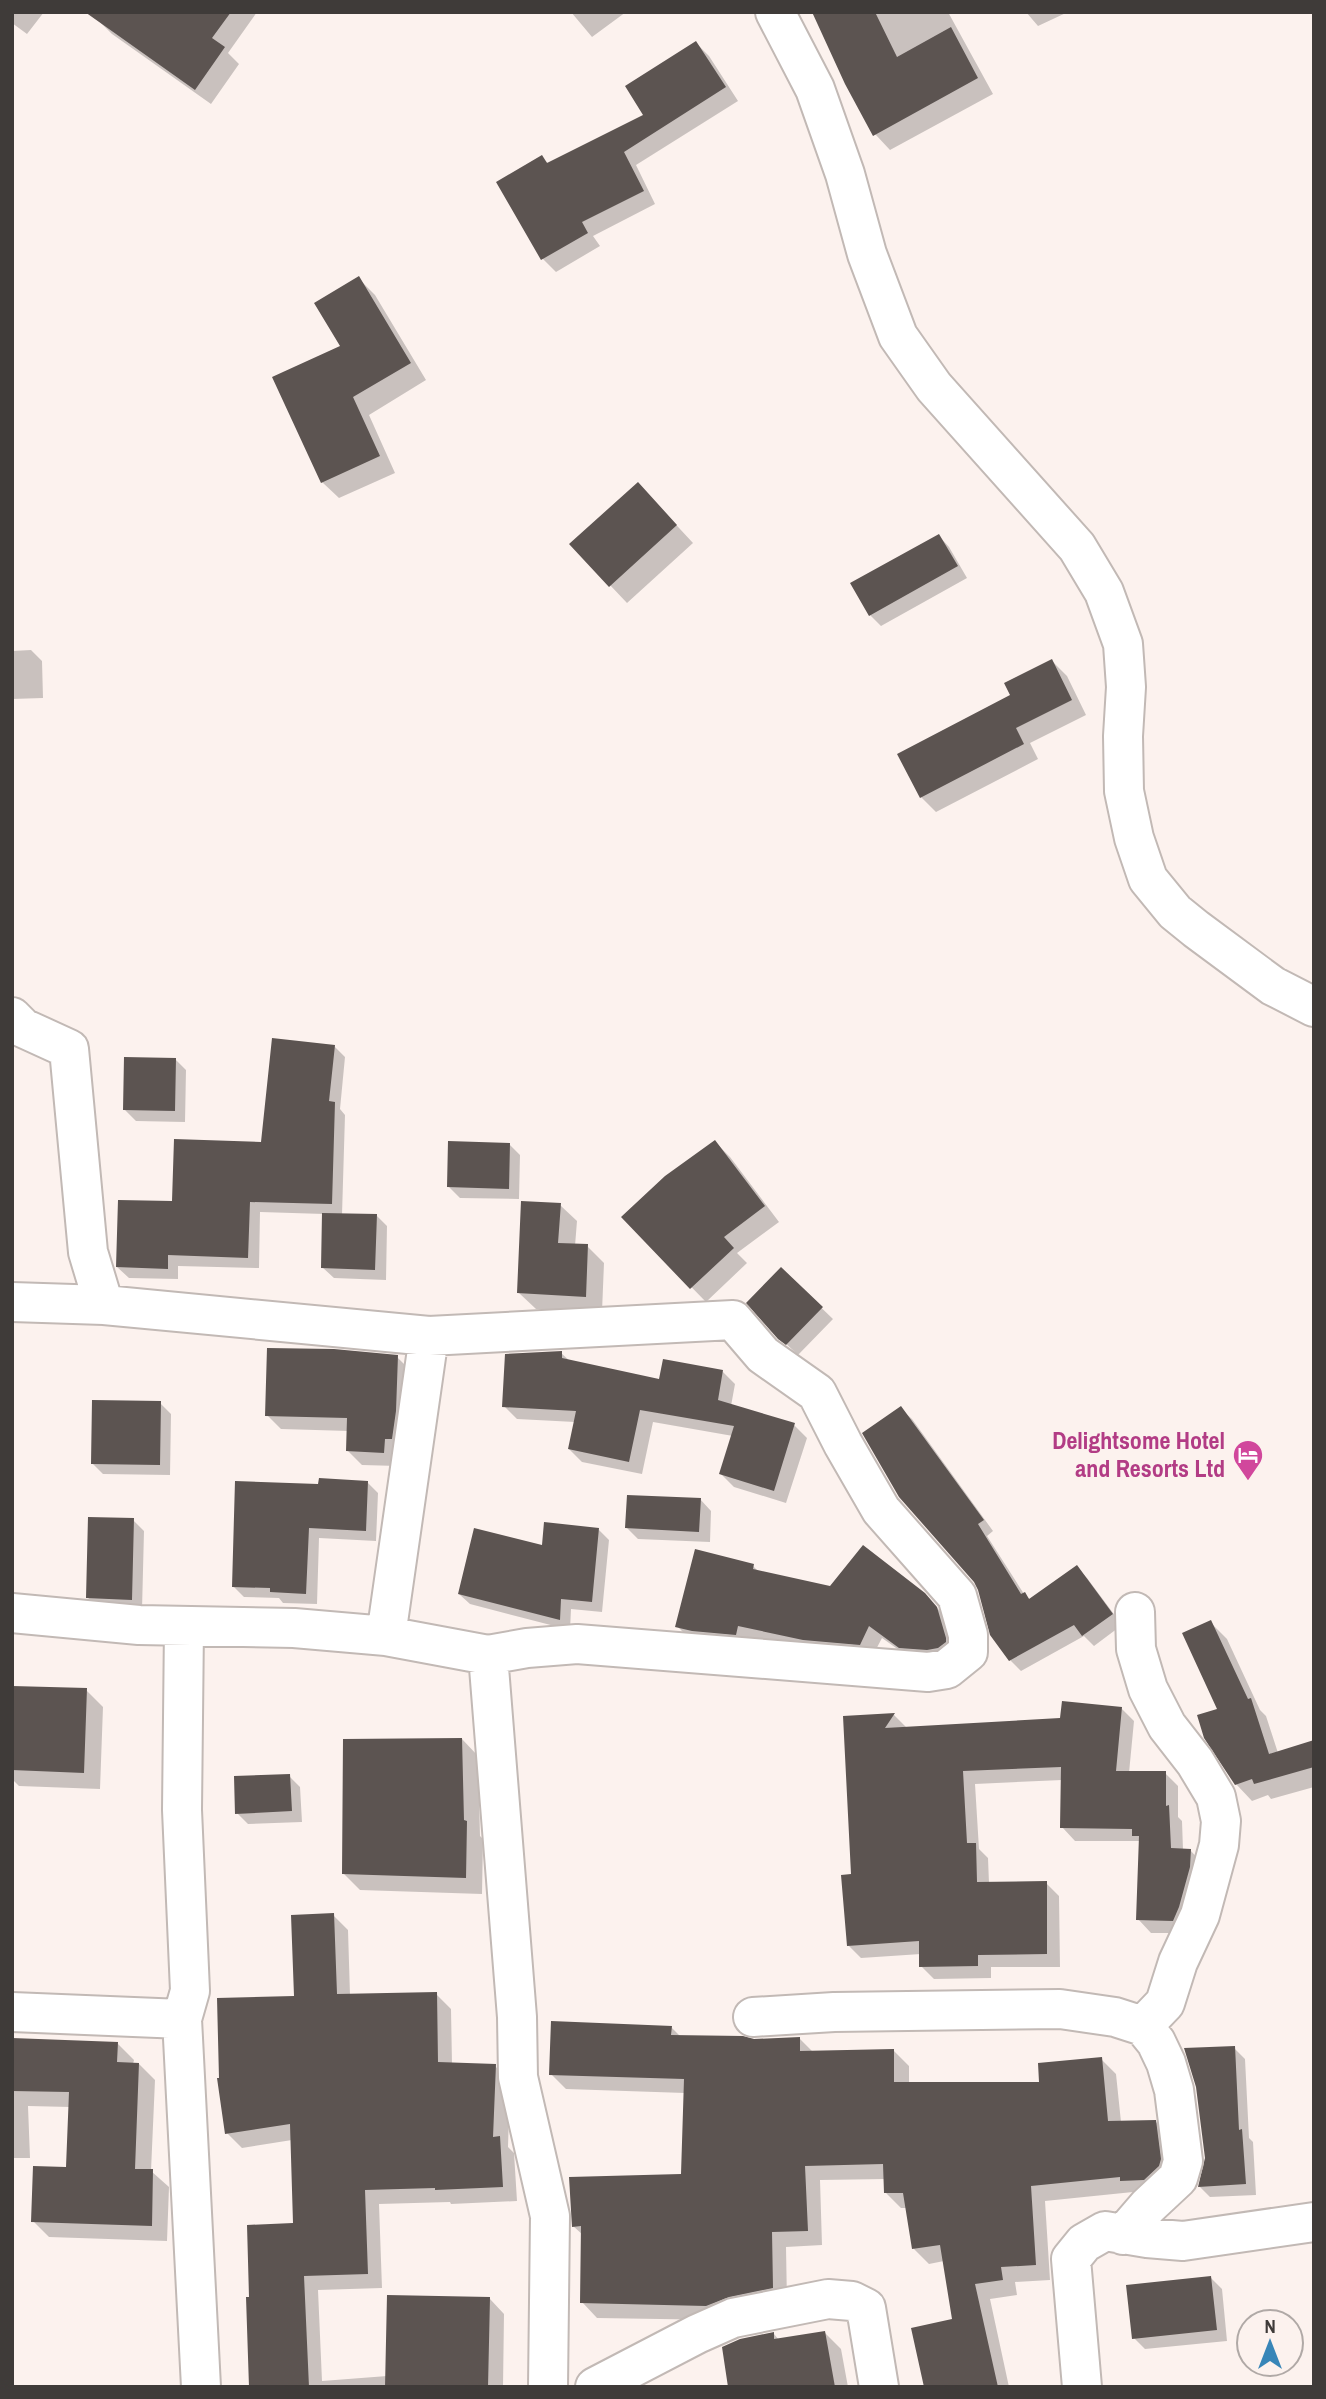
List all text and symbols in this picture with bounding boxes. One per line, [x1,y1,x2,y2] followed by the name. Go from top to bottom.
[1052,1424,1225,1484] place label: Delightsome Hotel and Resorts Ltd
[1231,1438,1265,1482] hotel icon: Delightsome Hotel and Resorts Ltd
[1235,2308,1305,2378] north arrow
[1264,2313,1276,2339] text: N

